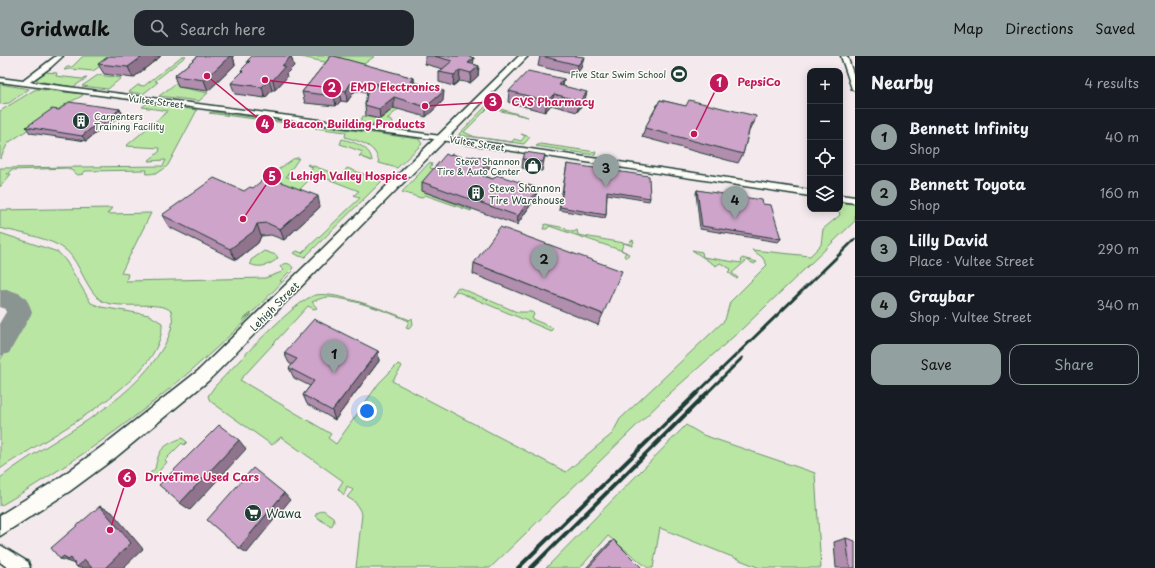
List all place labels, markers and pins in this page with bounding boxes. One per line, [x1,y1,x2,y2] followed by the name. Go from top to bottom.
[669,64,689,84] sports icon: Five Star Swim School
[571,67,666,81] place label: Five Star Swim School
[709,71,788,94] callout: PepsiCo
[322,76,447,99] callout: EMD Electronics
[483,91,603,114] callout: CVS Pharmacy
[94,109,164,133] place label: Carpenters Training Facility
[71,111,91,131] building icon: Carpenters Training Facility
[255,113,434,136] callout: Beacon Building Products
[437,154,521,178] place label: Steve Shannon Tire & Auto Center
[593,154,619,187] pin: 3
[523,156,543,176] shop icon: Steve Shannon Tire & Auto Center
[262,165,416,188] callout: Lehigh Valley Hospice
[489,180,565,207] place label: Steve Shannon Tire Warehouse
[466,183,486,203] building icon: Steve Shannon Tire Warehouse
[722,186,748,219] pin: 4
[531,245,557,278] pin: 2
[321,340,347,373] pin: 1
[117,466,267,489] callout: DriveTime Used Cars
[243,503,263,523] supermarket icon: Wawa
[266,504,302,522] place label: Wawa

